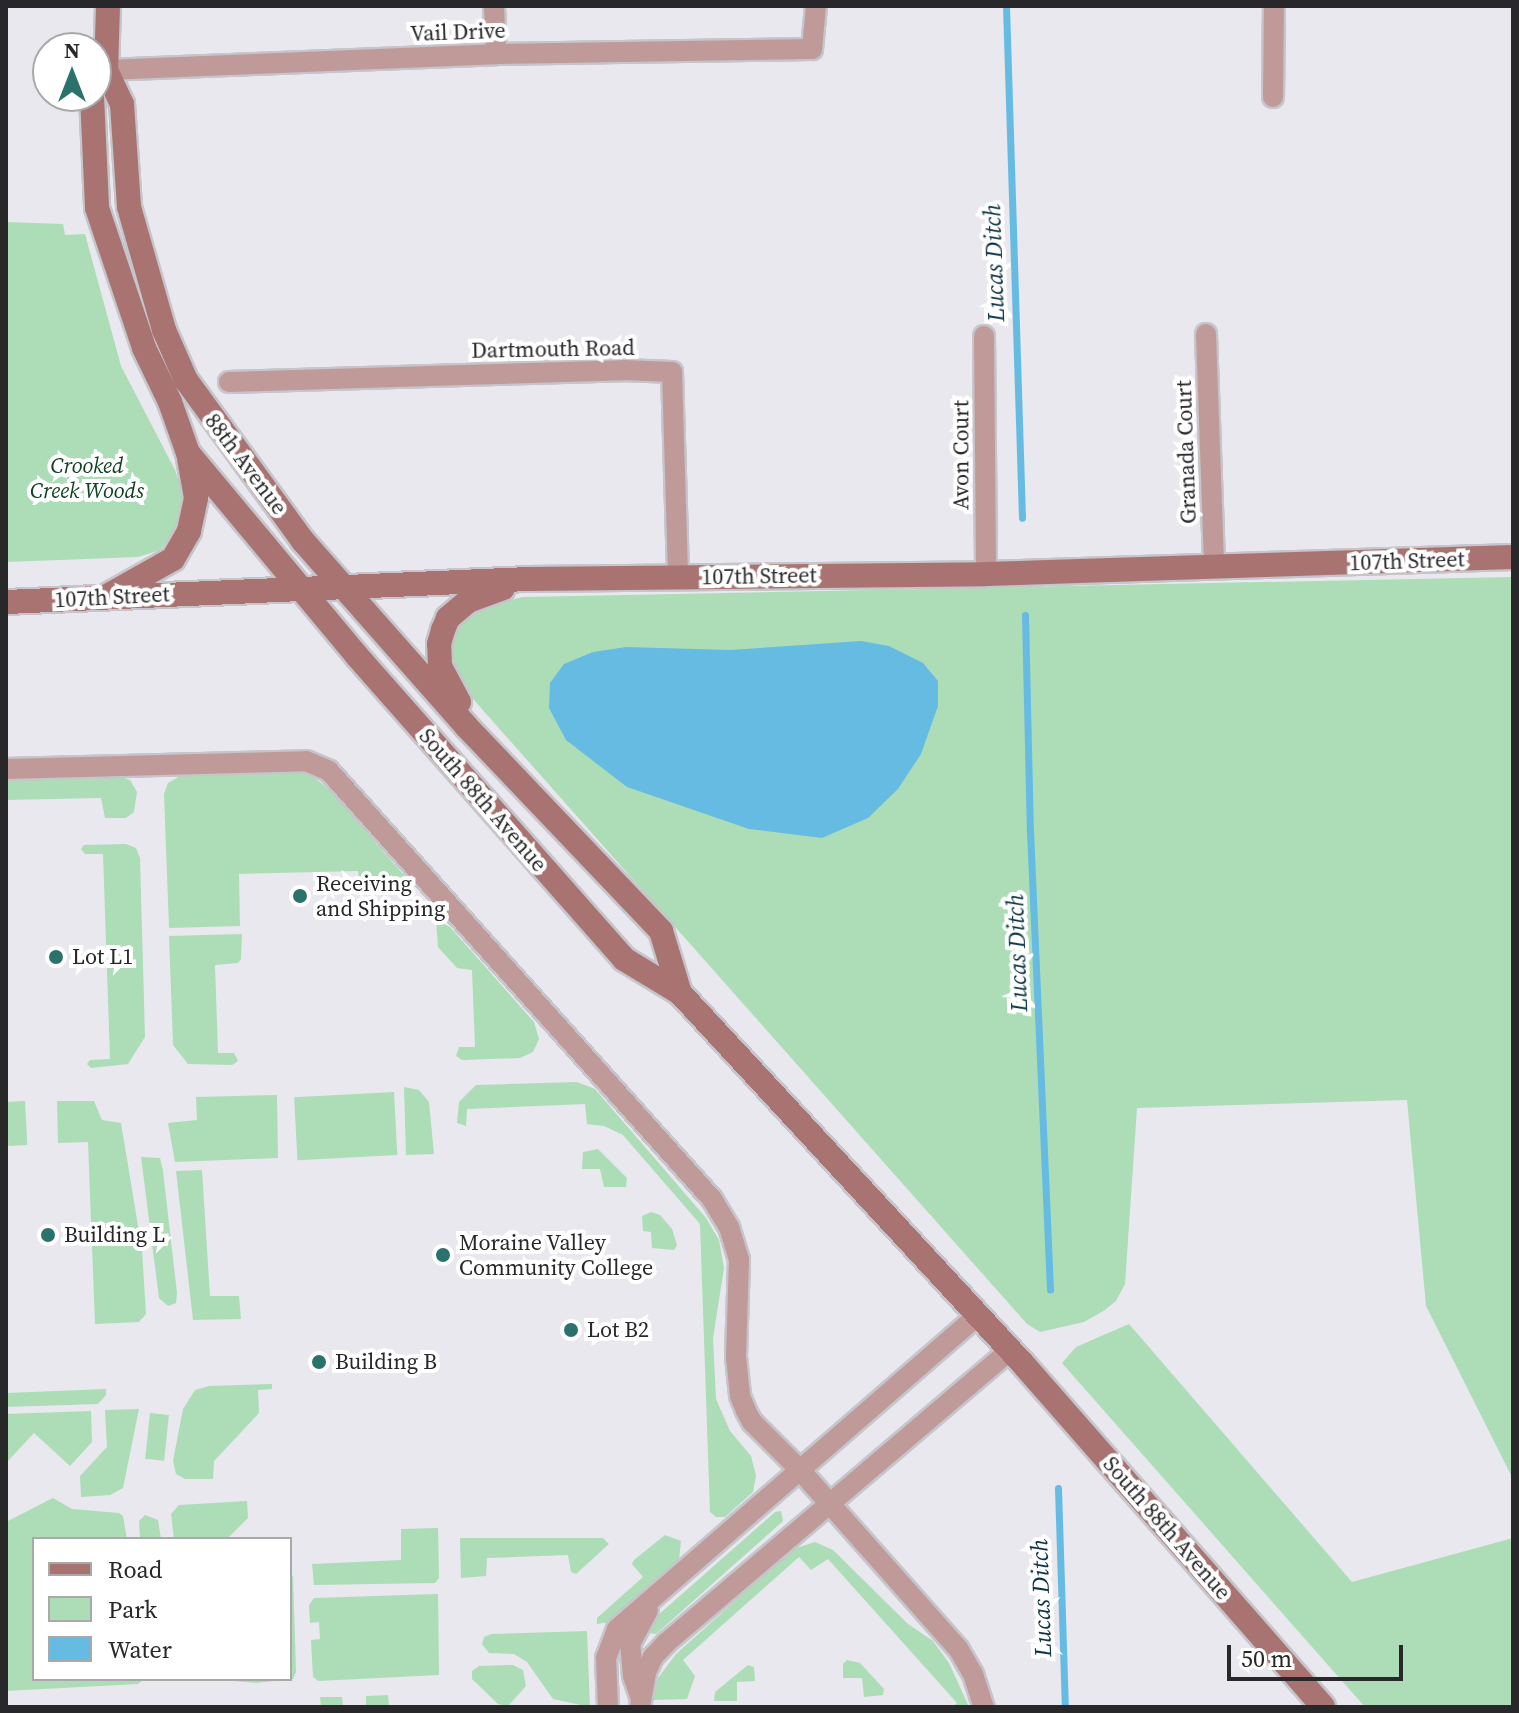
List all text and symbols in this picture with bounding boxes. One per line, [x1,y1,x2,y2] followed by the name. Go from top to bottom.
[410,17,506,47] street label: Vail Drive
[32,32,112,112] north arrow
[64,35,80,65] text: N
[978,204,1010,322] water label: Lucas Ditch
[471,334,635,364] street label: Dartmouth Road
[1170,380,1202,524] street label: Granada Court
[948,400,974,510] street label: Avon Court
[199,408,293,520] street label: 88th Avenue
[30,452,144,504] park label: Crooked Creek Woods
[1349,546,1465,576] street label: 107th Street
[701,562,817,590] street label: 107th Street
[54,581,170,613] street label: 107th Street
[414,723,552,877] street label: South 88th Avenue
[316,870,445,922] place label: Receiving and Shipping
[291,887,309,905] marker: Receiving and Shipping
[1001,894,1033,1012] water label: Lucas Ditch
[72,944,133,970] place label: Lot L1
[47,948,65,966] marker: Lot L1
[64,1222,165,1248] place label: Building L
[39,1226,57,1244] marker: Building L
[459,1229,653,1280] place label: Moraine Valley Community College
[434,1246,452,1264] marker: Moraine Valley Community College
[587,1317,649,1343] place label: Lot B2
[562,1321,580,1339] marker: Lot B2
[335,1349,437,1375] place label: Building B
[310,1353,328,1371] marker: Building B
[1098,1451,1236,1605] street label: South 88th Avenue
[32,1537,292,1681] legend
[1025,1539,1057,1657] water label: Lucas Ditch
[108,1553,162,1586] text: Road
[108,1593,157,1626] text: Park
[1231,1629,1407,1679] scale bar
[108,1633,172,1666] text: Water
[1241,1642,1292,1675] text: 50 m

